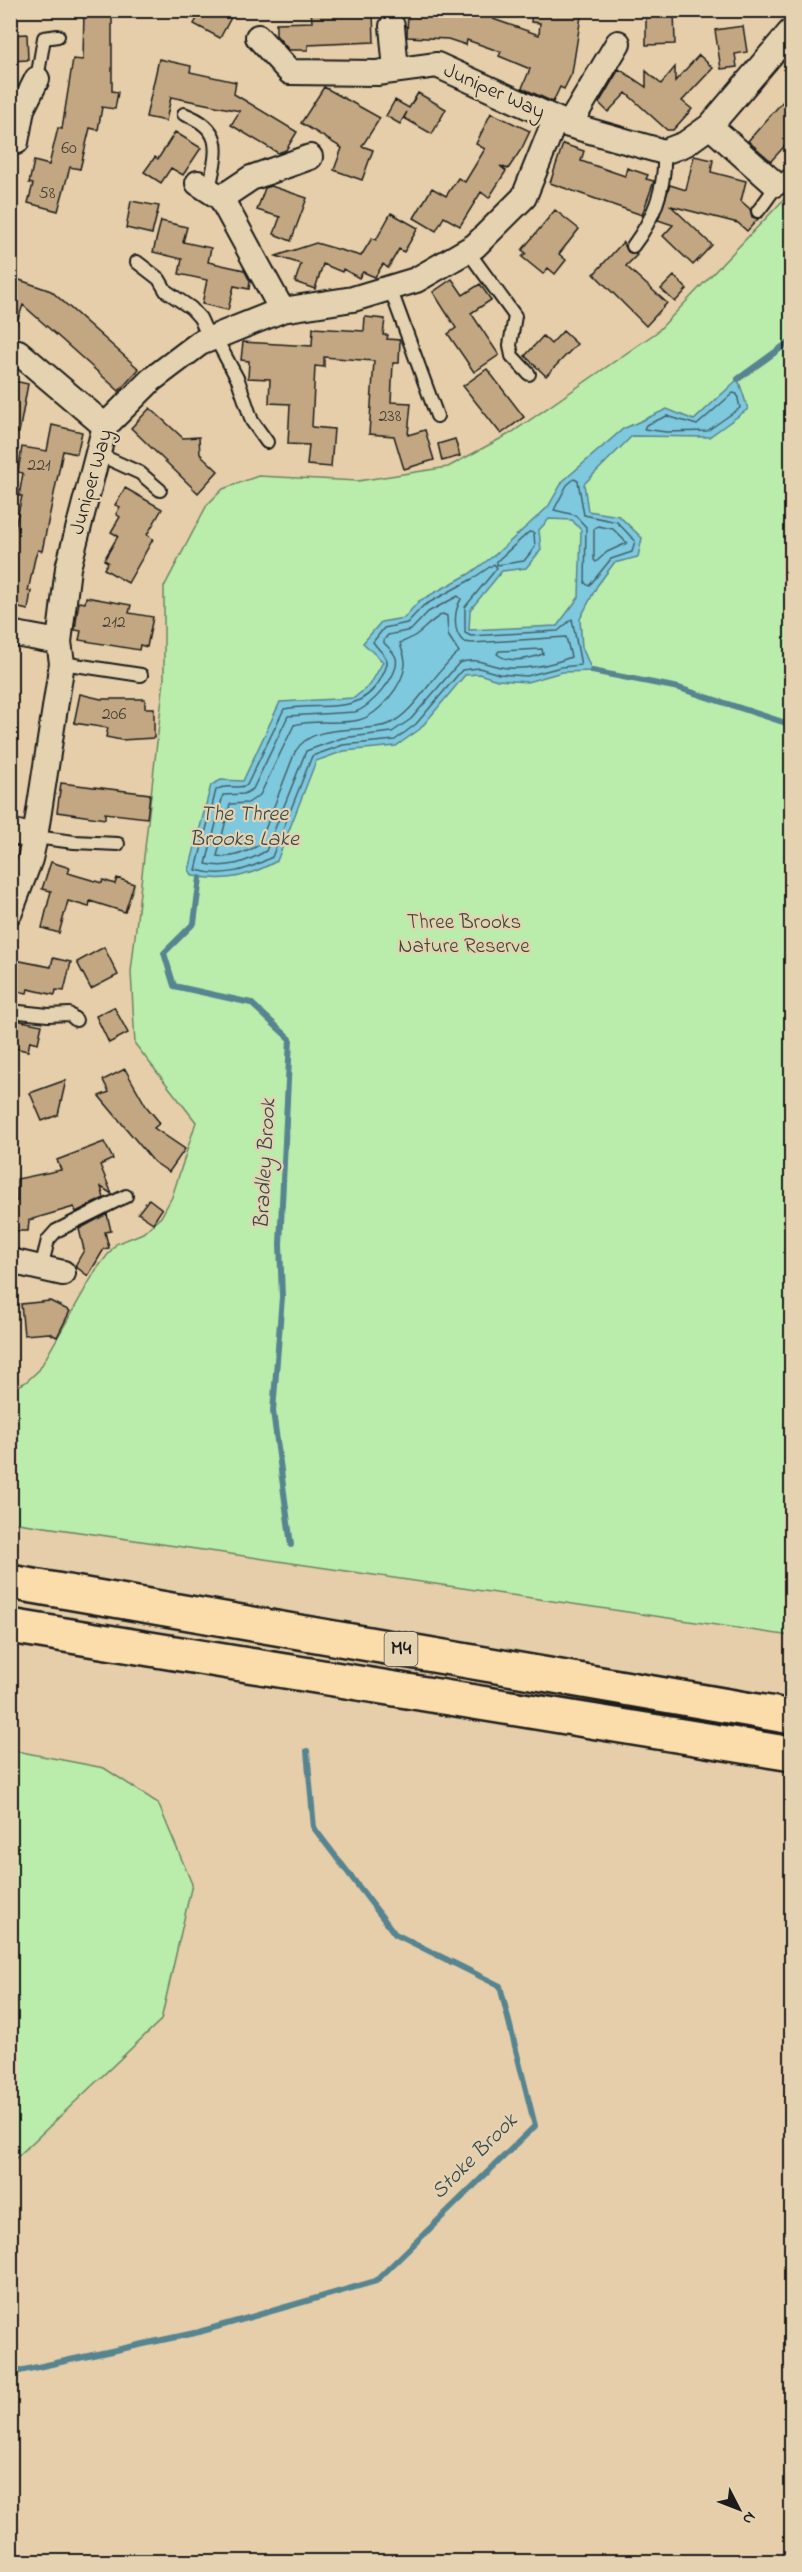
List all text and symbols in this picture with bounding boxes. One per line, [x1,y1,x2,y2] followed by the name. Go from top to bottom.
[438,56,550,130] street label: Juniper Way
[61,136,77,162] house number: 60
[38,181,56,207] house number: 58
[378,404,402,430] house number: 238
[63,426,123,539] street label: Juniper Way
[27,453,51,479] house number: 221
[102,610,126,636] house number: 212
[102,702,126,728] house number: 206
[189,799,300,856] water label: The Three Brooks Lake
[398,908,530,962] park label: Three Brooks Nature Reserve
[247,1097,285,1230] water label: Bradley Brook
[384,1632,418,1666] road number: M4
[425,2106,526,2207] water label: Stoke Brook
[709,2479,769,2539] north arrow
[736,2506,761,2530] text: N

